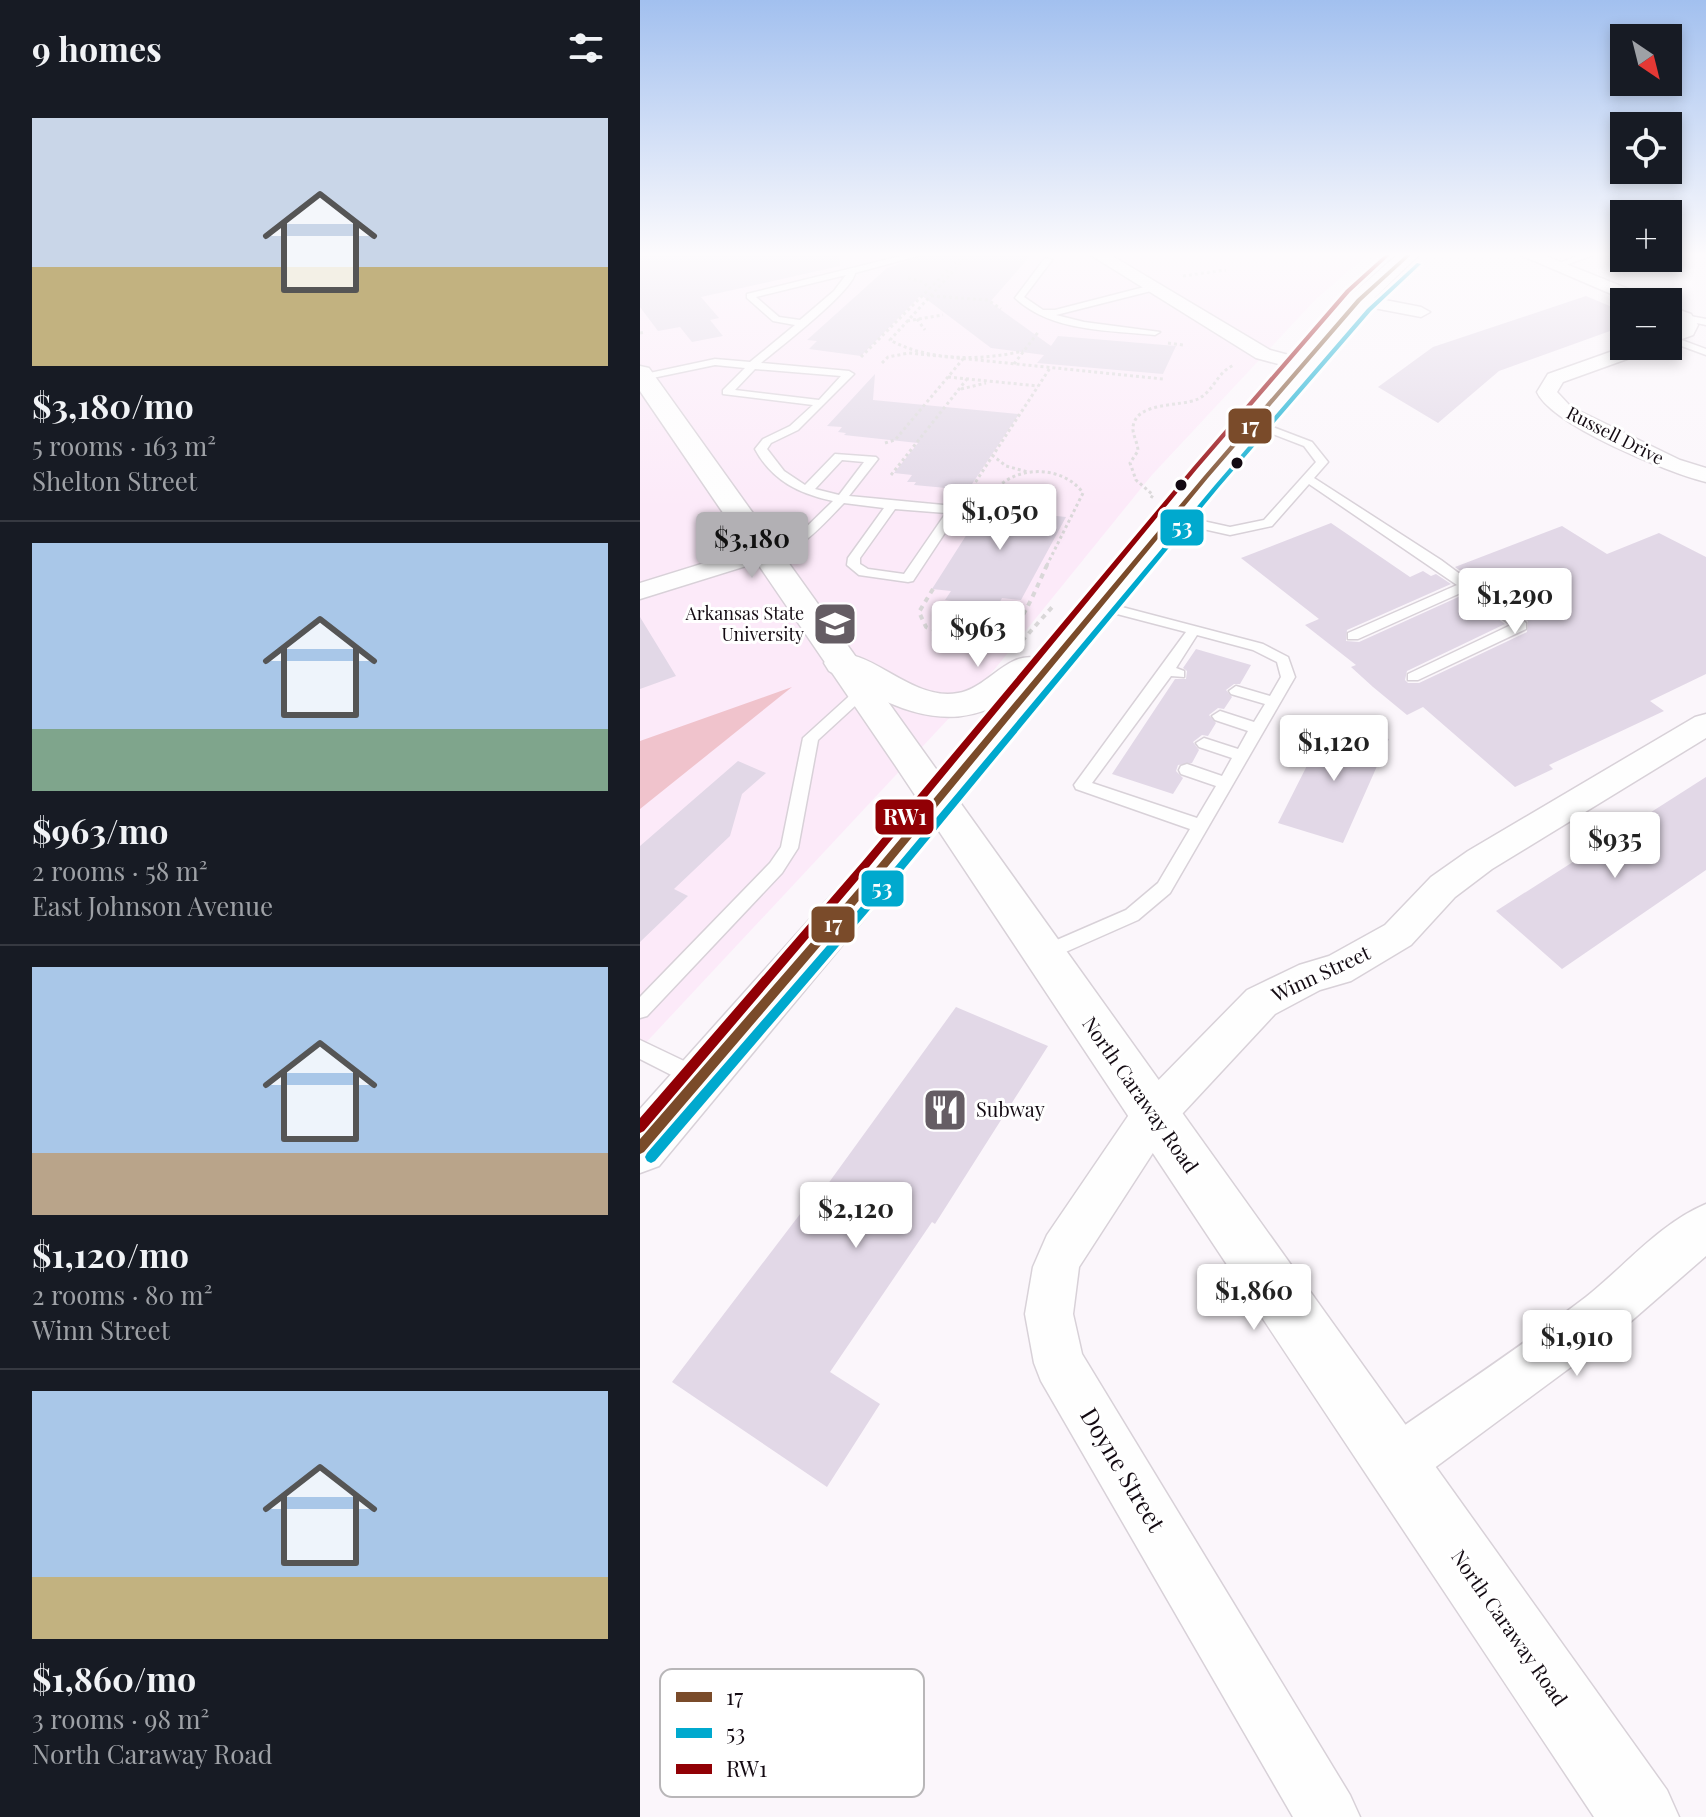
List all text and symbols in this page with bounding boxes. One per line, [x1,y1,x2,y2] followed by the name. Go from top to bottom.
[1610,24,1682,96] north arrow
[1610,24,1682,360] map controls
[32,25,162,71] text: 9 homes
[564,26,608,70] icon: filters
[1610,112,1682,184] button: locate
[248,170,392,314] icon: home
[1610,200,1682,272] button: +
[1610,288,1682,360] button: −
[32,382,194,428] text: $3,180/mo
[1563,400,1668,470] street label: Russell Drive
[1227,407,1273,445] line badge: 17
[1241,410,1259,440] text: 17
[32,428,216,463] text: 5 rooms · 163 m²
[1229,455,1245,471] unlabelled marker
[32,463,197,498] text: Shelton Street
[1173,477,1189,493] unlabelled marker
[935,484,1065,552] pin: $1,050
[961,492,1039,527] text: $1,050
[1159,508,1205,547] line badge: 53
[1172,511,1192,541] text: 53
[687,512,817,580] pin: $3,180
[714,520,790,555] text: $3,180
[1450,568,1580,636] pin: $1,290
[1477,576,1553,611] text: $1,290
[248,595,392,739] icon: home
[811,600,859,648] school or university icon: Arkansas State University
[685,601,804,646] place label: Arkansas State University
[931,601,1025,669] pin: $963
[950,609,1006,644] text: $963
[1269,715,1399,783] pin: $1,120
[1298,723,1370,758] text: $1,120
[874,798,935,836] line badge: RW1
[883,801,927,831] text: RW1
[32,807,168,853] text: $963/mo
[1568,812,1662,880] pin: $935
[1588,820,1642,855] text: $935
[32,853,208,888] text: 2 rooms · 58 m²
[860,869,905,908] line badge: 53
[872,872,892,902] text: 53
[32,888,273,923] text: East Johnson Avenue
[810,905,856,944] line badge: 17
[824,908,842,938] text: 17
[1266,938,1375,1008] street label: Winn Street
[1077,1011,1206,1178] street label: North Caraway Road
[248,1019,392,1163] icon: home
[921,1086,969,1134] restaurant icon: Subway
[976,1095,1045,1122] place label: Subway
[791,1182,921,1250] pin: $2,120
[818,1190,894,1225] text: $2,120
[32,1231,189,1277] text: $1,120/mo
[1189,1264,1319,1332] pin: $1,860
[1215,1272,1293,1307] text: $1,860
[32,1277,212,1312] text: 2 rooms · 80 m²
[1512,1310,1642,1378] pin: $1,910
[32,1312,170,1347] text: Winn Street
[1541,1318,1613,1353] text: $1,910
[1074,1401,1174,1537] street label: Doyne Street
[248,1443,392,1587] icon: home
[1446,1544,1575,1711] street label: North Caraway Road
[32,1655,196,1701] text: $1,860/mo
[660,1669,924,1797] legend
[726,1681,743,1711] text: 17
[32,1701,209,1736] text: 3 rooms · 98 m²
[726,1717,745,1747] text: 53
[32,1736,273,1771] text: North Caraway Road
[726,1753,767,1783] text: RW1

